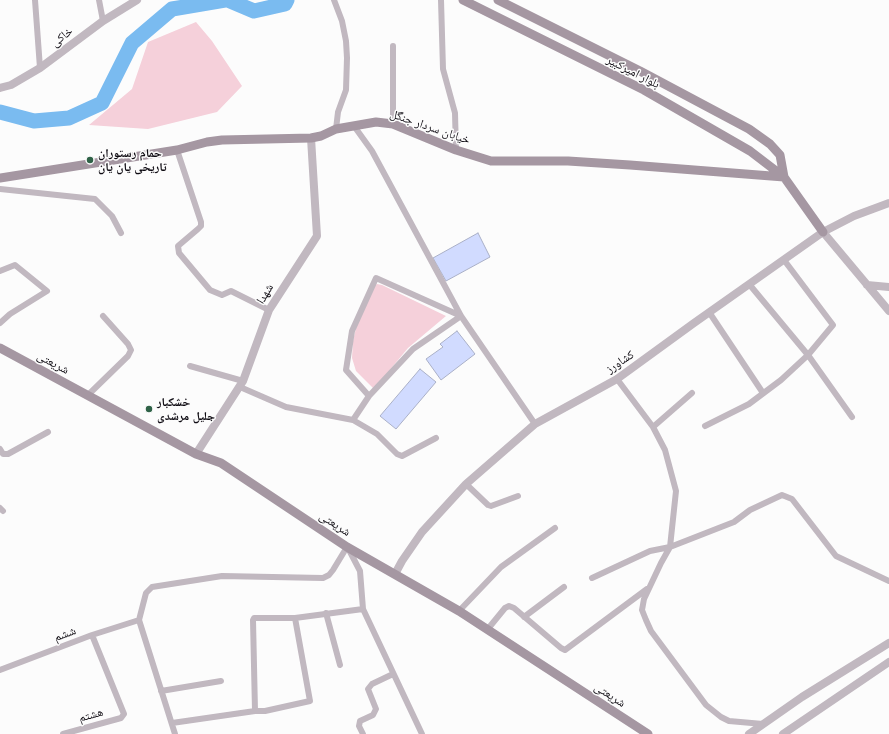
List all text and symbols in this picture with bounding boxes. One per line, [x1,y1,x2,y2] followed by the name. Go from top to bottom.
[48,24,76,50] street label: خاکی
[604,52,662,92] street label: بلوار امیرکبیر
[388,107,472,147] street label: خیابان سردار جنگل
[98,146,167,174] place label: حمام رستوران تاریخی یان یان
[85,155,95,165] marker: حمام رستوران تاریخی یان یان
[253,281,277,307] street label: شهدا
[603,347,637,377] street label: کشاورز
[34,349,72,377] street label: شریعتی
[157,395,215,423] place label: خشکبار جلیل مرشدی
[144,404,154,414] marker: خشکبار جلیل مرشدی
[317,509,353,539] street label: شریعتی
[52,623,78,645] street label: ششم
[592,680,628,710] street label: شریعتی
[77,705,105,725] street label: هشتم

